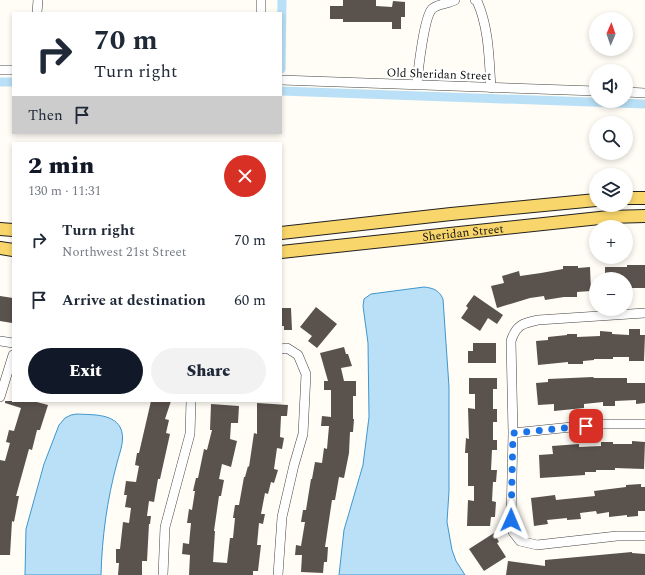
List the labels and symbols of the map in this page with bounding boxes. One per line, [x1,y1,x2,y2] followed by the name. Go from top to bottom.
[589,12,633,56] north arrow
[386,63,492,86] street label: Old Sheridan Street
[421,219,505,247] street label: Sheridan Street
[569,409,603,443] pin
[490,499,532,541] position arrow

